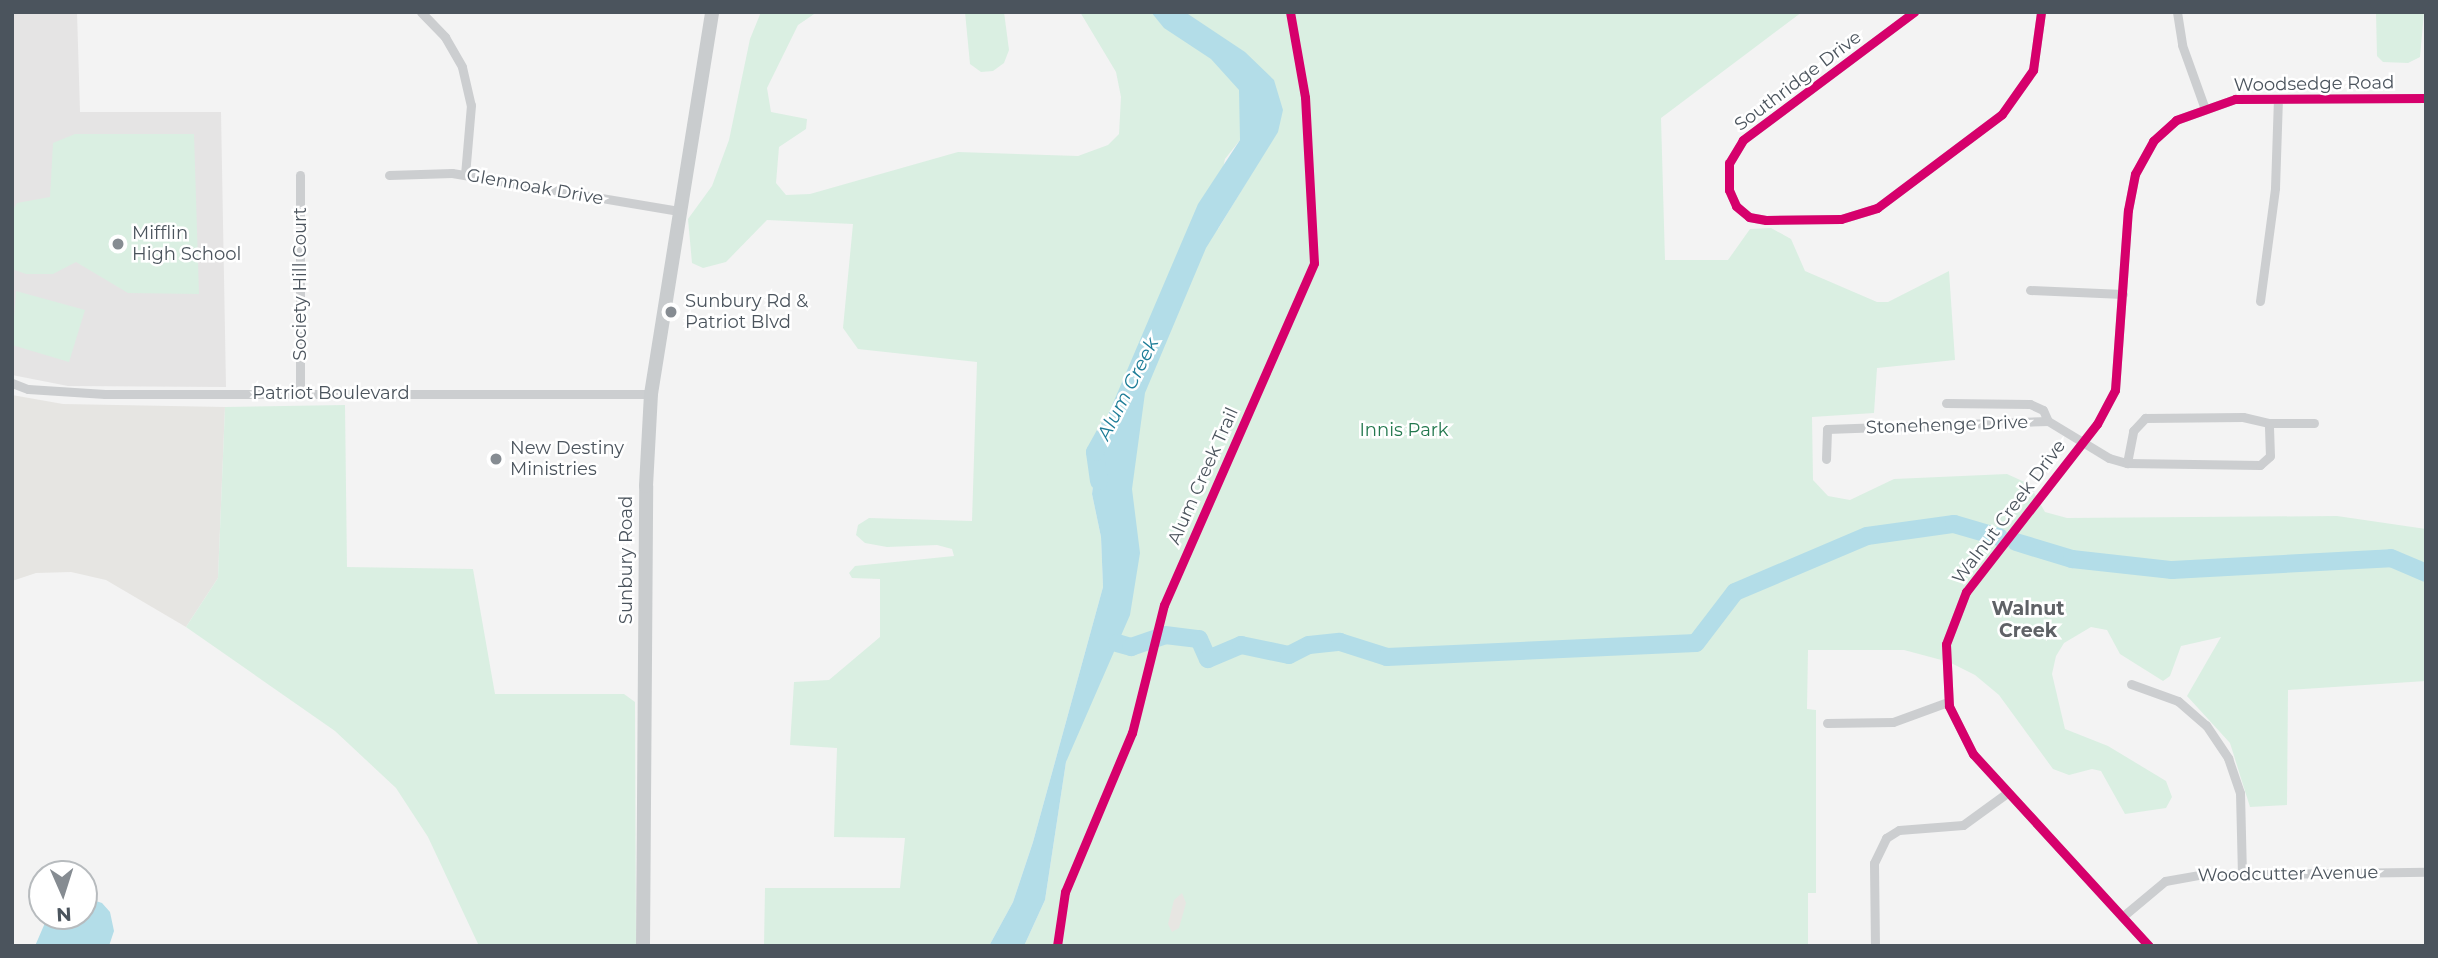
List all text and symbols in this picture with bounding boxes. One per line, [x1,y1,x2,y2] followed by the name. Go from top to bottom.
[1730,26,1866,136] street label: Southridge Drive
[2234,72,2394,96] street label: Woodsedge Road
[465,164,605,210] street label: Glennoak Drive
[289,207,311,361] street label: Society Hill Court
[132,223,241,266] place label: Mifflin High School
[110,236,126,252] marker: Mifflin High School
[685,291,808,334] place label: Sunbury Rd & Patriot Blvd
[663,304,679,320] marker: Sunbury Rd & Patriot Blvd
[1092,334,1164,444] water label: Alum Creek
[252,382,410,404] street label: Patriot Boulevard
[1163,404,1243,548] street label: Alum Creek Trail
[1865,411,2029,439] street label: Stonehenge Drive
[1359,419,1449,441] park label: Innis Park
[1948,436,2070,588] street label: Walnut Creek Drive
[510,438,624,480] place label: New Destiny Ministries
[488,451,504,467] marker: New Destiny Ministries
[615,496,637,624] street label: Sunbury Road
[1992,598,2064,642] district label: Walnut Creek
[28,860,98,930] north arrow
[2197,862,2379,886] street label: Woodcutter Avenue
[56,903,72,926] text: N

